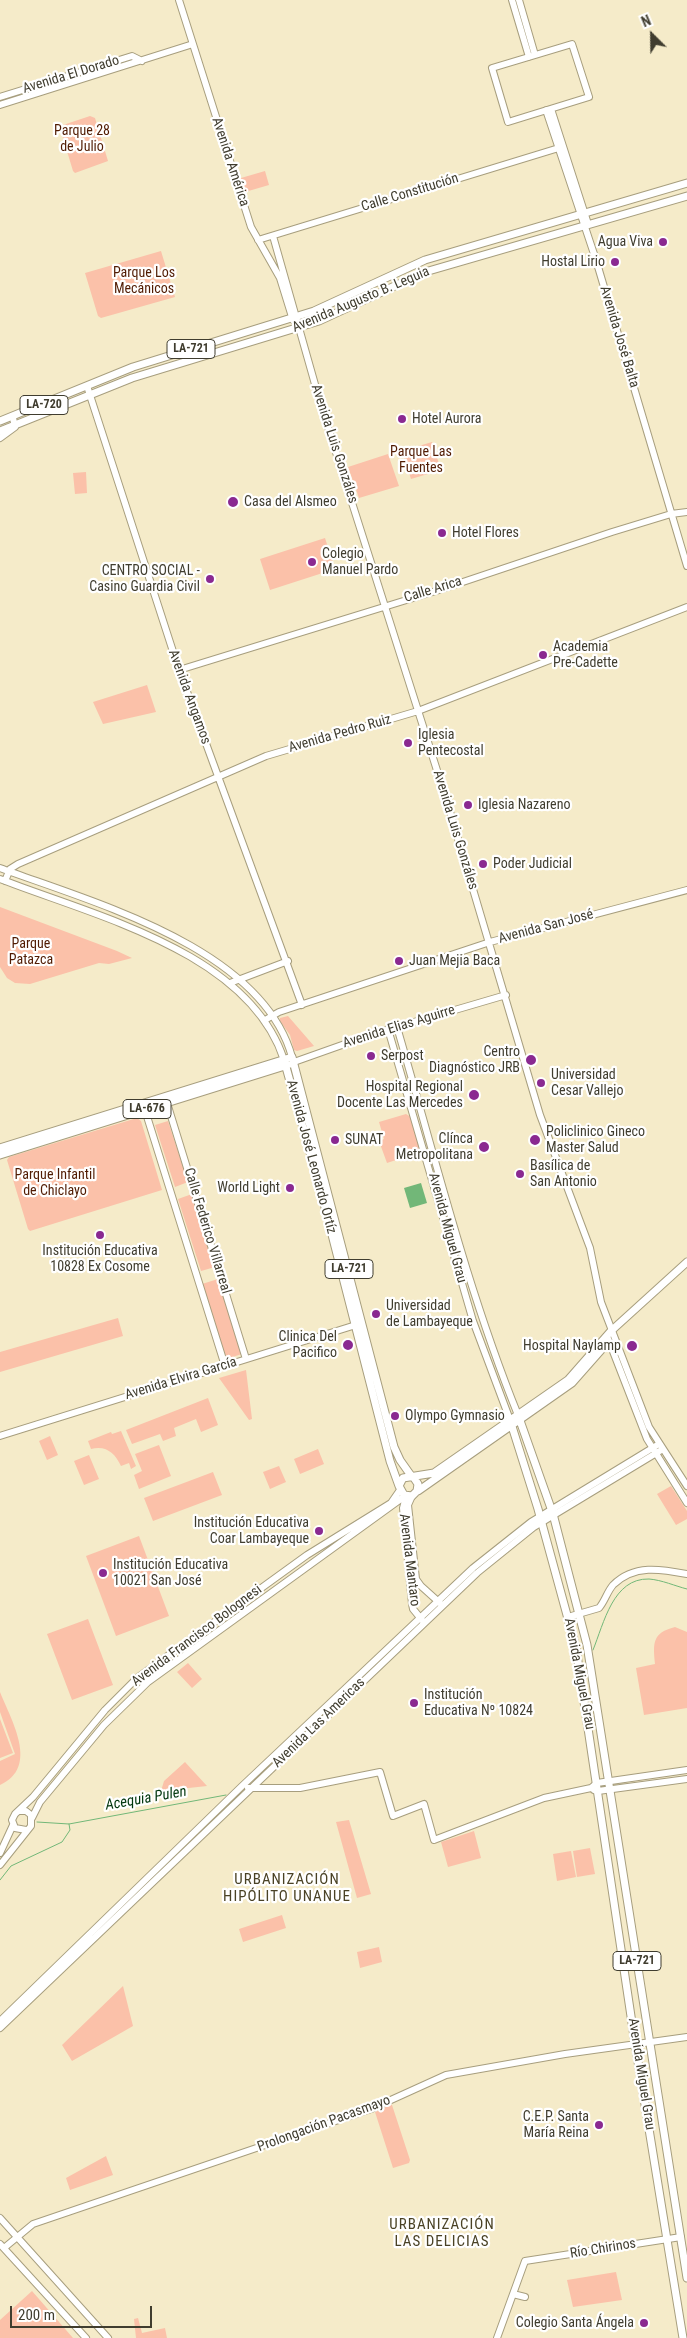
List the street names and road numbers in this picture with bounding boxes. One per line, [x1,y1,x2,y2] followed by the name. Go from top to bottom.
[21,52,121,98] street label: Avenida El Dorado
[208,115,252,209] street label: Avenida América
[359,170,461,216] street label: Calle Constitución
[290,263,432,337] street label: Avenida Augusto B. Leguia
[596,284,642,390] street label: Avenida José Balta
[167,339,215,358] road number: LA-721
[307,382,361,506] street label: Avenida Luis Gonzáles
[20,396,68,414] road number: LA-720
[402,573,464,607] street label: Calle Arica
[164,647,214,747] street label: Avenida Angamos
[287,711,393,757] street label: Avenida Pedro Ruiz
[429,768,481,892] street label: Avenida Luis Gonzáles
[497,906,595,948] street label: Avenida San José
[341,1002,457,1052] street label: Avenida Elias Aguirre
[282,1078,340,1236] street label: Avenida José Leonardo Ortíz
[123,1100,171,1118] road number: LA-676
[180,1166,234,1296] street label: Calle Federico Villarreal
[424,1171,470,1285] street label: Avenida Miguel Grau
[325,1260,373,1278] road number: LA-721
[123,1354,239,1404] street label: Avenida Elvira García
[395,1513,423,1607] street label: Avenida Mantaro
[129,1582,265,1690] street label: Avenida Francisco Bolognesi
[560,1617,598,1731] street label: Avenida Miguel Grau
[269,1675,369,1771] street label: Avenida Las Americas
[613,1952,661,1970] road number: LA-721
[624,2017,658,2131] street label: Avenida Miguel Grau
[255,2092,393,2156] street label: Prolongación Pacasmayo
[569,2235,637,2263] street label: Río Chirinos

